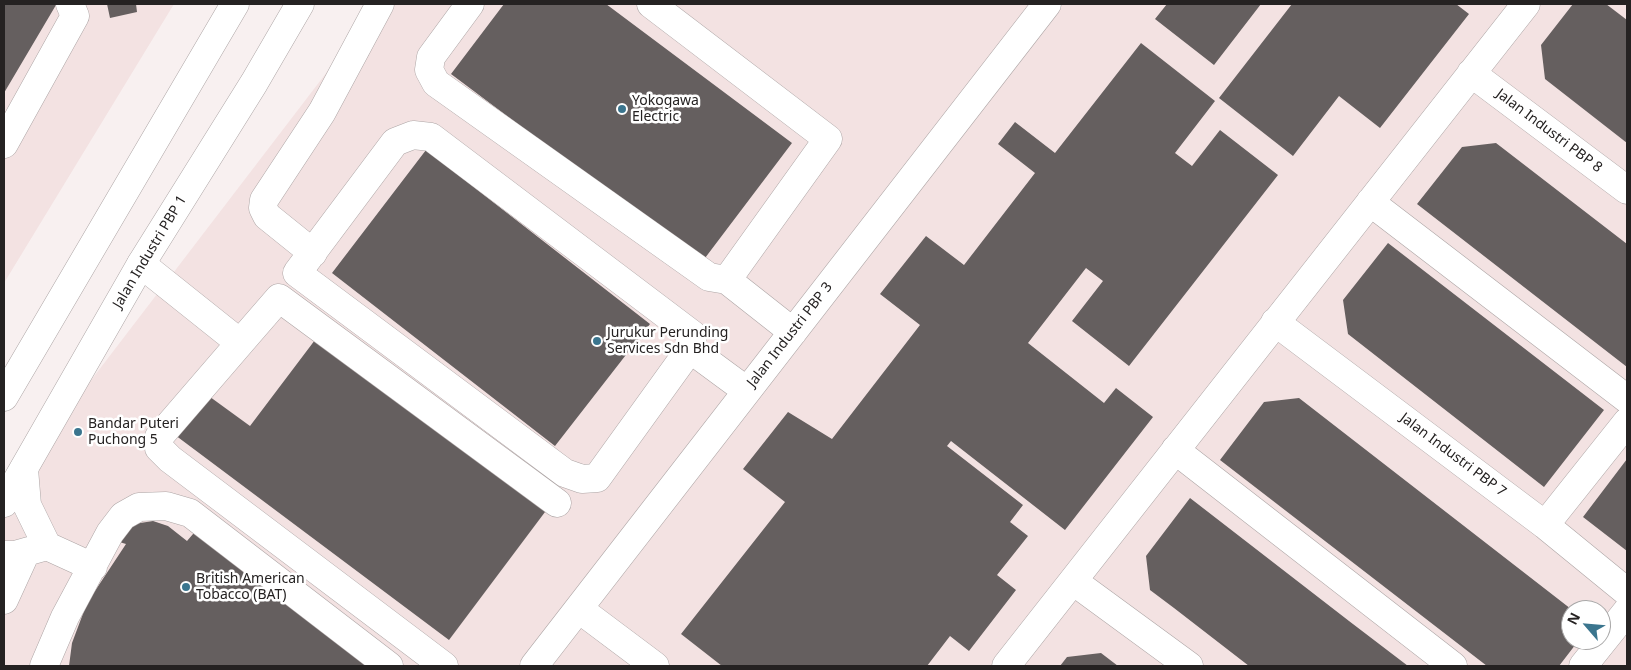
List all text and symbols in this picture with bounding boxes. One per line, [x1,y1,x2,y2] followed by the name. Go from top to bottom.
[1493,86,1605,176] street label: Jalan Industri PBP 8
[632,93,699,125] place label: Yokogawa Electric
[616,103,628,115] marker: Yokogawa Electric
[110,193,190,311] street label: Jalan Industri PBP 1
[744,279,836,391] street label: Jalan Industri PBP 3
[607,325,728,358] place label: Jurukur Perunding Services Sdn Bhd
[591,335,603,347] marker: Jurukur Perunding Services Sdn Bhd
[1397,410,1509,500] street label: Jalan Industri PBP 7
[88,416,179,448] place label: Bandar Puteri Puchong 5
[72,426,84,438] marker: Bandar Puteri Puchong 5
[196,571,305,604] place label: British American Tobacco (BAT)
[180,581,192,593] marker: British American Tobacco (BAT)
[1561,600,1611,650] north arrow
[1562,609,1584,628] text: N

